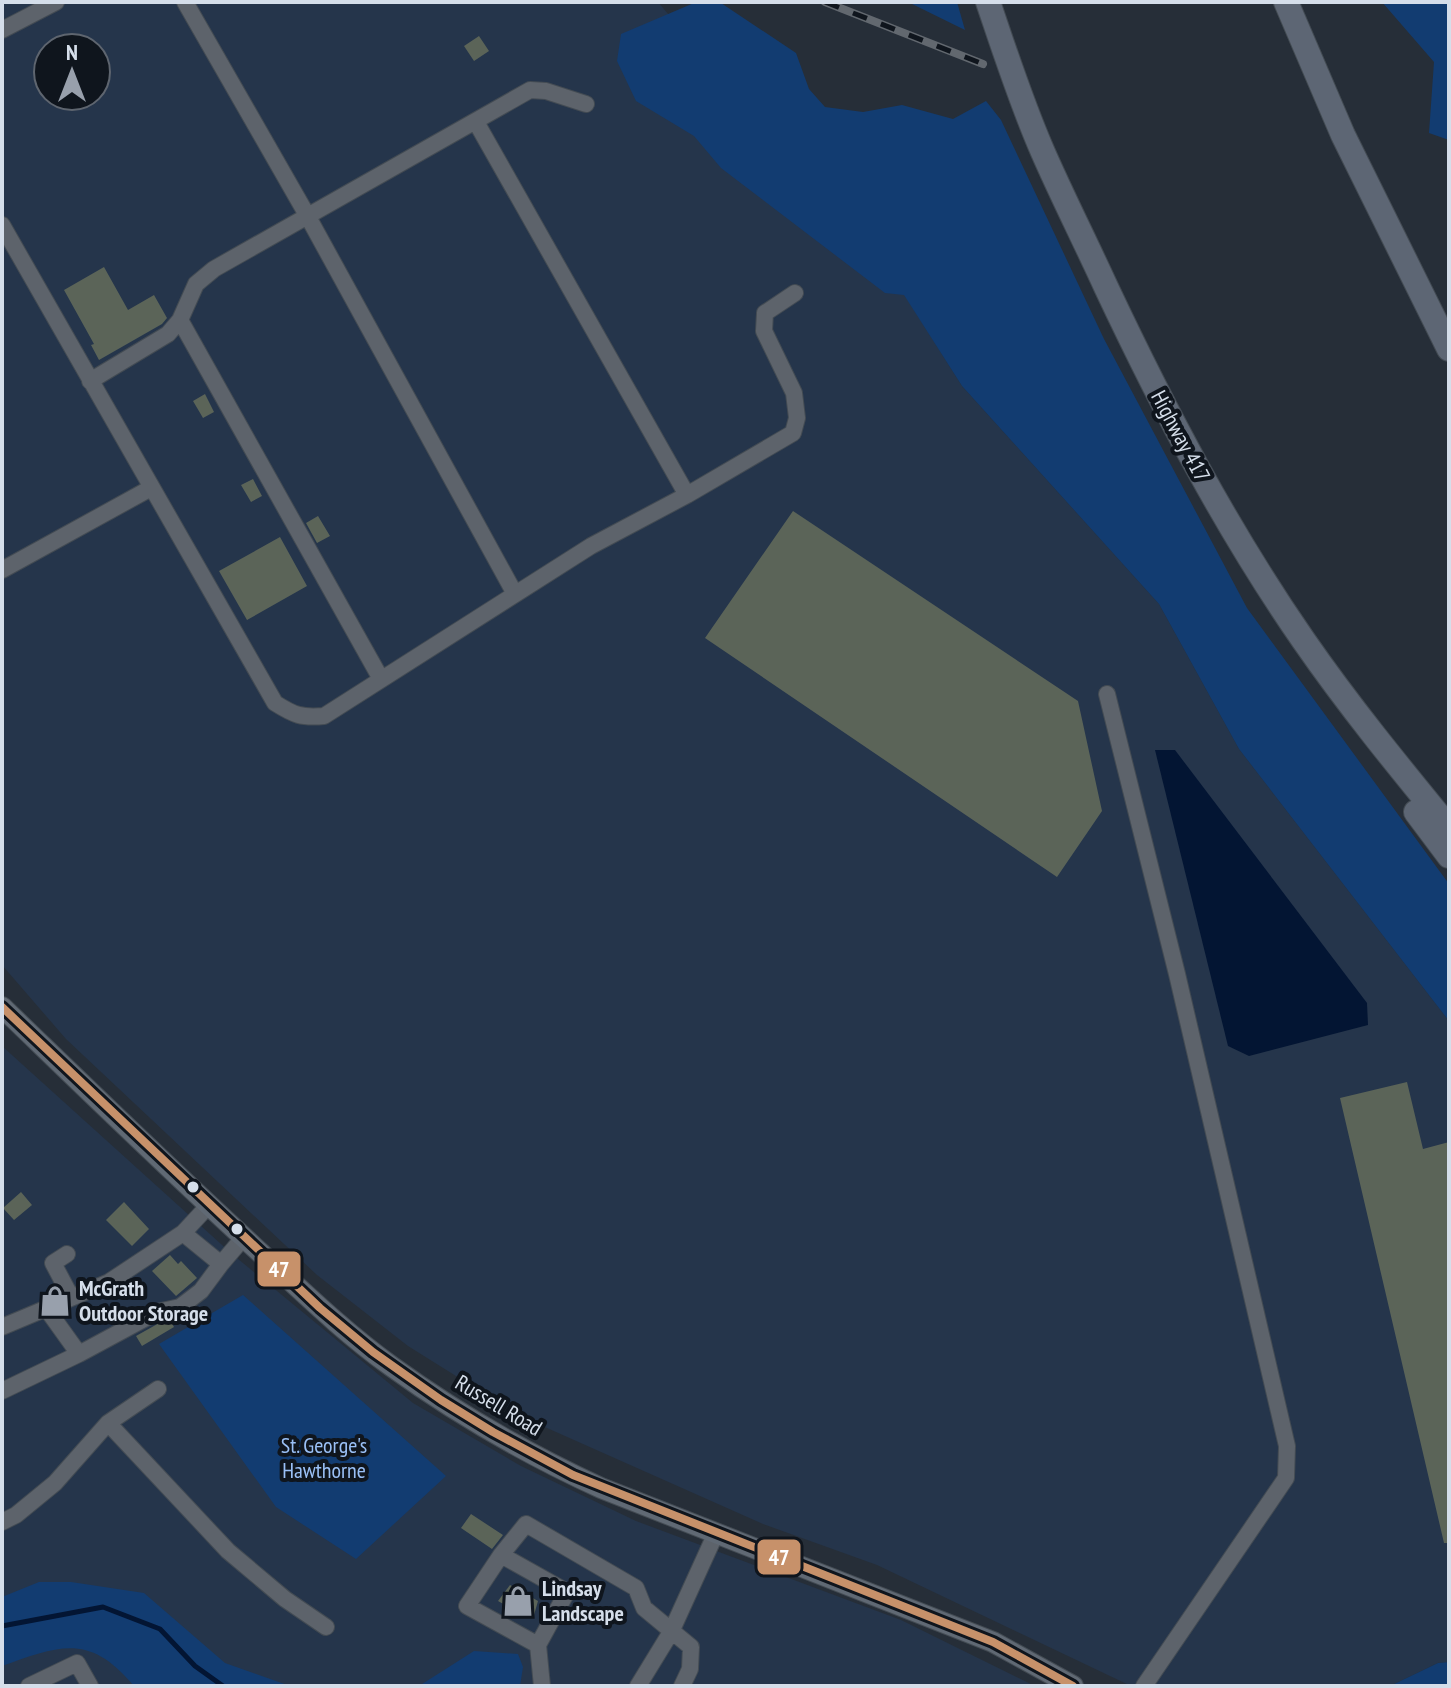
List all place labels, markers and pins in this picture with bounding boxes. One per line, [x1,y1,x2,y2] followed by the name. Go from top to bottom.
[185,1179,201,1195] unlabelled marker
[229,1221,245,1237] unlabelled marker
[79,1274,208,1327] place label: McGrath Outdoor Storage
[38,1284,72,1318] shop icon: McGrath Outdoor Storage
[542,1574,624,1627] place label: Lindsay Landscape
[501,1584,535,1618] shop icon: Lindsay Landscape

